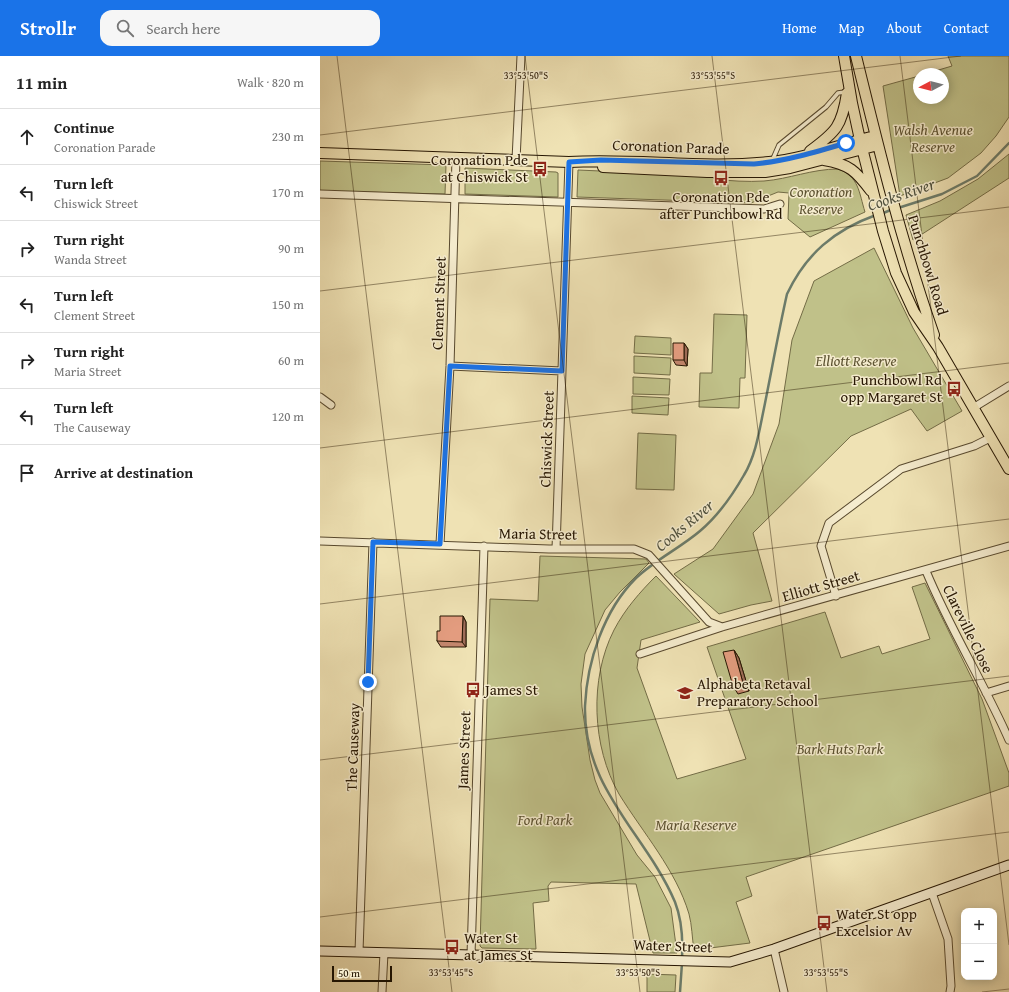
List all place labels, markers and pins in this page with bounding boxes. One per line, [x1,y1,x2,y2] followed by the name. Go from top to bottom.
[431,149,529,187] place label: Coronation Pde at Chiswick St
[531,160,549,178] bus stop icon: Coronation Pde at Chiswick St
[712,169,730,187] bus stop icon: Coronation Pde after Punchbowl Rd
[659,186,783,224] place label: Coronation Pde after Punchbowl Rd
[841,369,943,407] place label: Punchbowl Rd opp Margaret St
[945,380,963,398] bus stop icon: Punchbowl Rd opp Margaret St
[697,673,818,711] place label: Alphabeta Retaval Preparatory School
[483,679,539,700] place label: James St
[464,681,482,699] bus stop icon: James St
[676,684,694,702] school or university icon: Alphabeta Retaval Preparatory School
[836,903,917,941] place label: Water St opp Excelsior Av
[815,914,833,932] bus stop icon: Water St opp Excelsior Av
[464,927,533,965] place label: Water St at James St
[443,938,461,956] bus stop icon: Water St at James St

